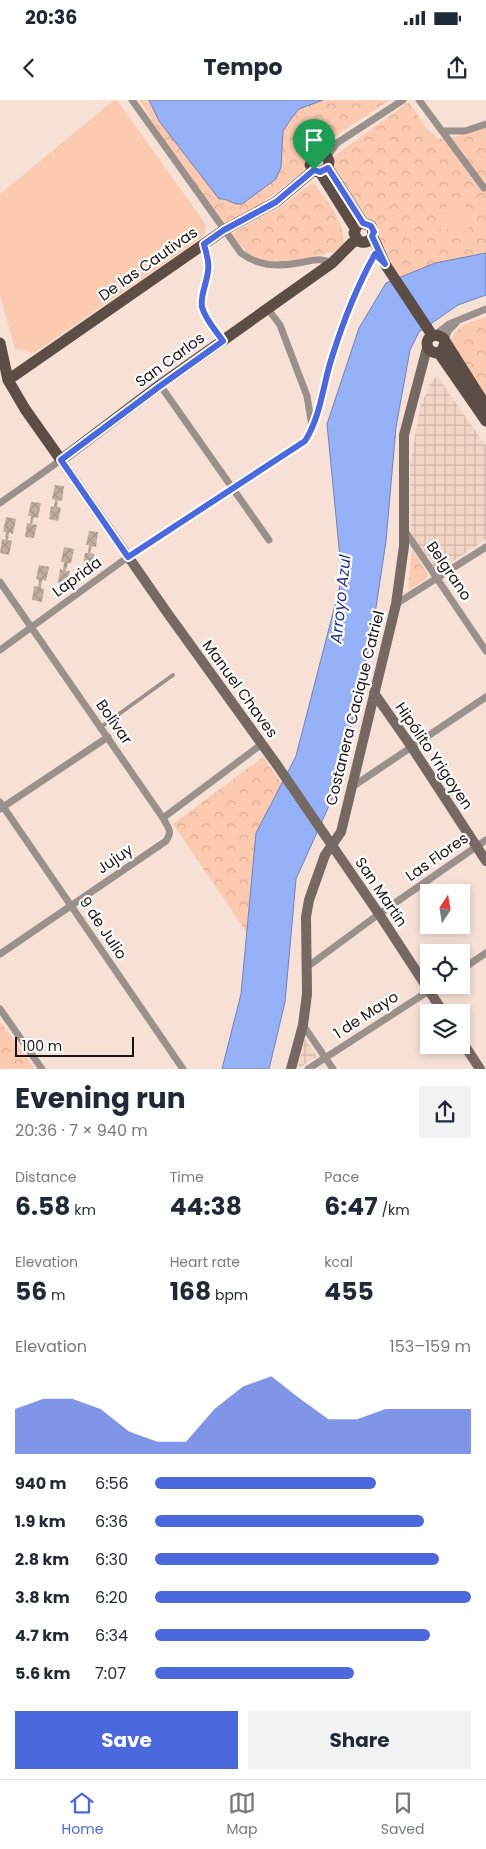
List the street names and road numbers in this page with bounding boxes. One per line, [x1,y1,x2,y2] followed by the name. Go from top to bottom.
[94,222,202,306] street label: De las Cautivas
[131,327,209,392] street label: San Carlos
[422,537,477,604] street label: Belgrano
[48,552,106,602] street label: Laprida
[320,608,389,808] street label: Costanera Cacique Catriel
[198,636,283,742] street label: Manuel Chaves
[91,695,138,749] street label: Bolívar
[391,698,478,814] street label: Hipólito Yrigoyen
[401,827,472,886] street label: Las Flores
[93,839,137,878] street label: Jujuy
[350,853,412,931] street label: San Martín
[75,892,132,963] street label: 9 de Julio
[329,986,402,1043] street label: 1 de Mayo

